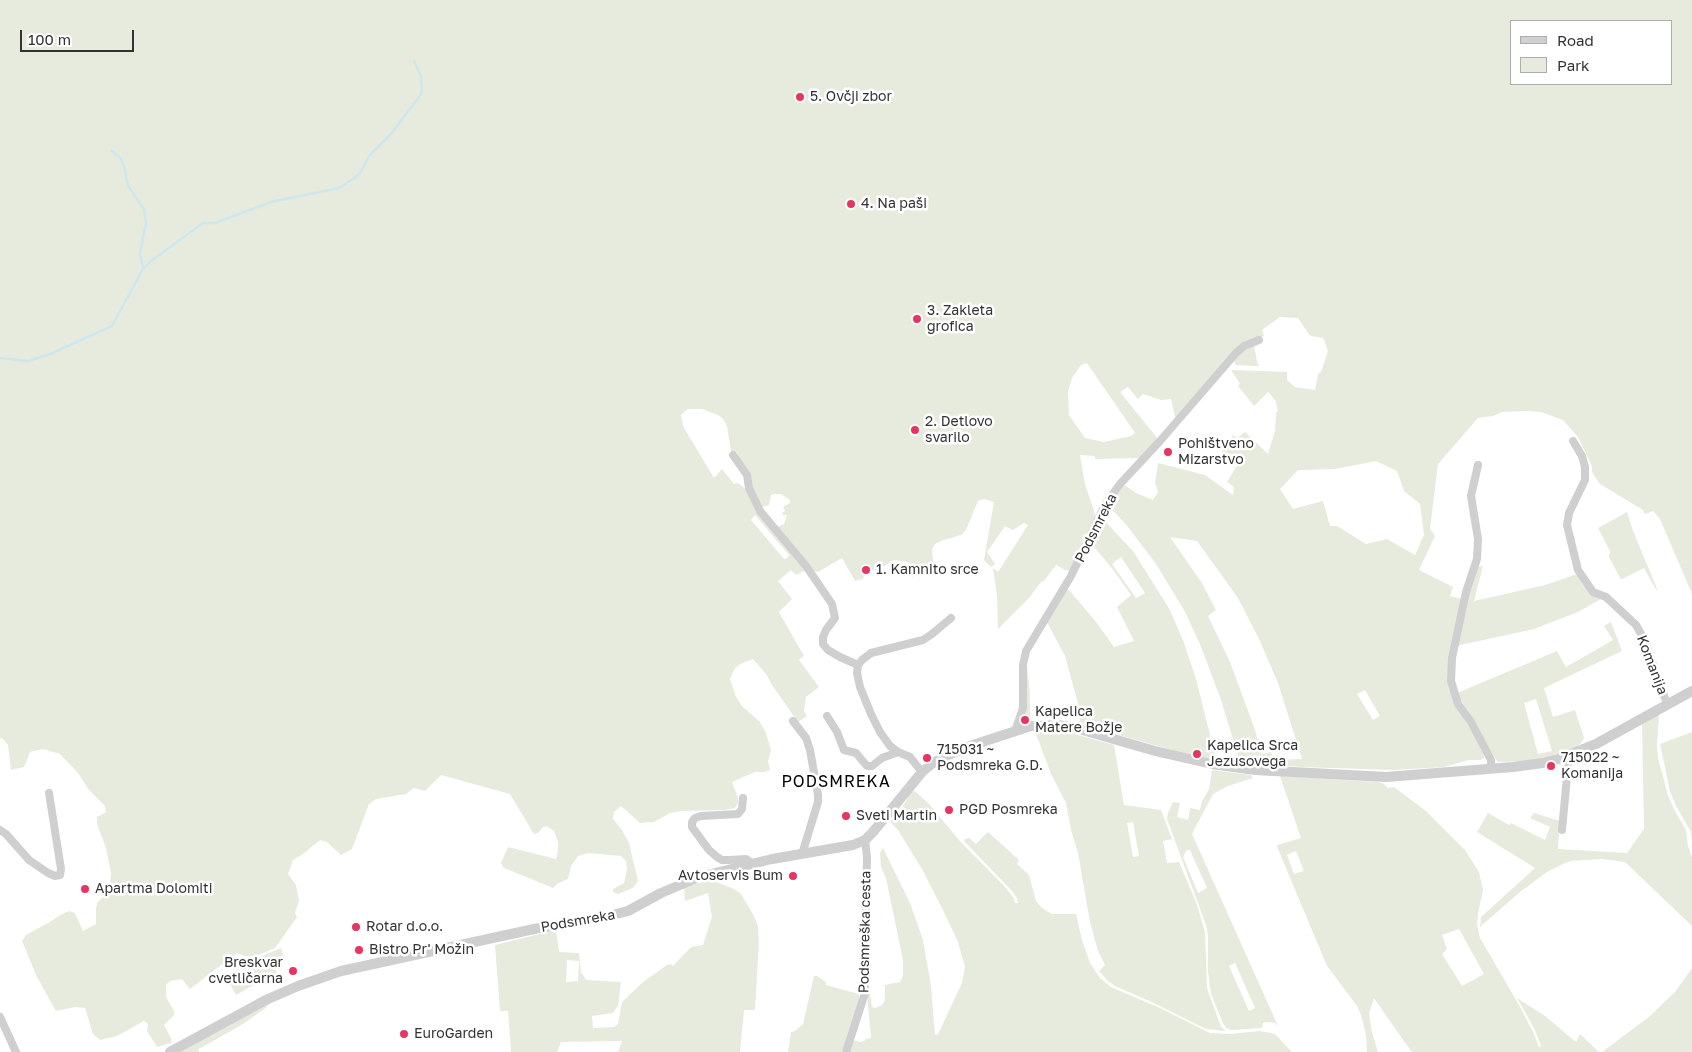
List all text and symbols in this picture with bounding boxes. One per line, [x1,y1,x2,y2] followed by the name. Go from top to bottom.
[22,20,136,52] scale bar
[1510,20,1672,85] legend
[28,30,71,48] text: 100 m
[1557,31,1594,49] text: Road
[1557,56,1589,74] text: Park
[810,89,892,105] place label: 5. Ovčji zbor
[794,91,806,103] marker: 5. Ovčji zbor
[861,196,927,212] place label: 4. Na paši
[845,198,857,210] marker: 4. Na paši
[927,303,993,336] place label: 3. Zakleta grofica
[911,313,923,325] marker: 3. Zakleta grofica
[925,414,993,447] place label: 2. Detlovo svarilo
[909,424,921,436] marker: 2. Detlovo svarilo
[1178,436,1254,468] place label: Pohištveno Mizarstvo
[1162,446,1174,458] marker: Pohištveno Mizarstvo
[1071,491,1121,565] street label: Podsmreka
[876,562,979,578] place label: 1. Kamnito srce
[860,564,872,576] marker: 1. Kamnito srce
[1633,633,1671,697] street label: Komanija
[1035,704,1122,736] place label: Kapelica Matere Božje
[1019,714,1031,726] marker: Kapelica Matere Božje
[1207,738,1298,770] place label: Kapelica Srca Jezusovega
[937,742,1043,774] place label: 715031 ~ Podsmreka G.D.
[1191,748,1203,760] marker: Kapelica Srca Jezusovega
[1561,750,1623,782] place label: 715022 ~ Komanija
[921,752,933,764] marker: 715031 ~ Podsmreka G.D.
[1545,760,1557,772] marker: 715022 ~ Komanija
[780,772,892,792] district label: PODSMREKA
[959,802,1058,818] place label: PGD Posmreka
[943,804,955,816] marker: PGD Posmreka
[856,808,937,824] place label: Sveti Martin
[840,810,852,822] marker: Sveti Martin
[678,868,783,884] place label: Avtoservis Bum
[787,870,799,882] marker: Avtoservis Bum
[856,871,874,993] street label: Podsmreška cesta
[95,881,212,897] place label: Apartma Dolomiti
[79,883,91,895] marker: Apartma Dolomiti
[540,906,616,936] street label: Podsmreka
[366,919,443,935] place label: Rotar d.o.o.
[350,921,362,933] marker: Rotar d.o.o.
[369,942,474,958] place label: Bistro Pr' Možin
[353,944,365,956] marker: Bistro Pr' Možin
[209,955,283,988] place label: Breskvar cvetličarna
[287,965,299,977] marker: Breskvar cvetličarna
[414,1026,493,1042] place label: EuroGarden
[398,1028,410,1040] marker: EuroGarden

